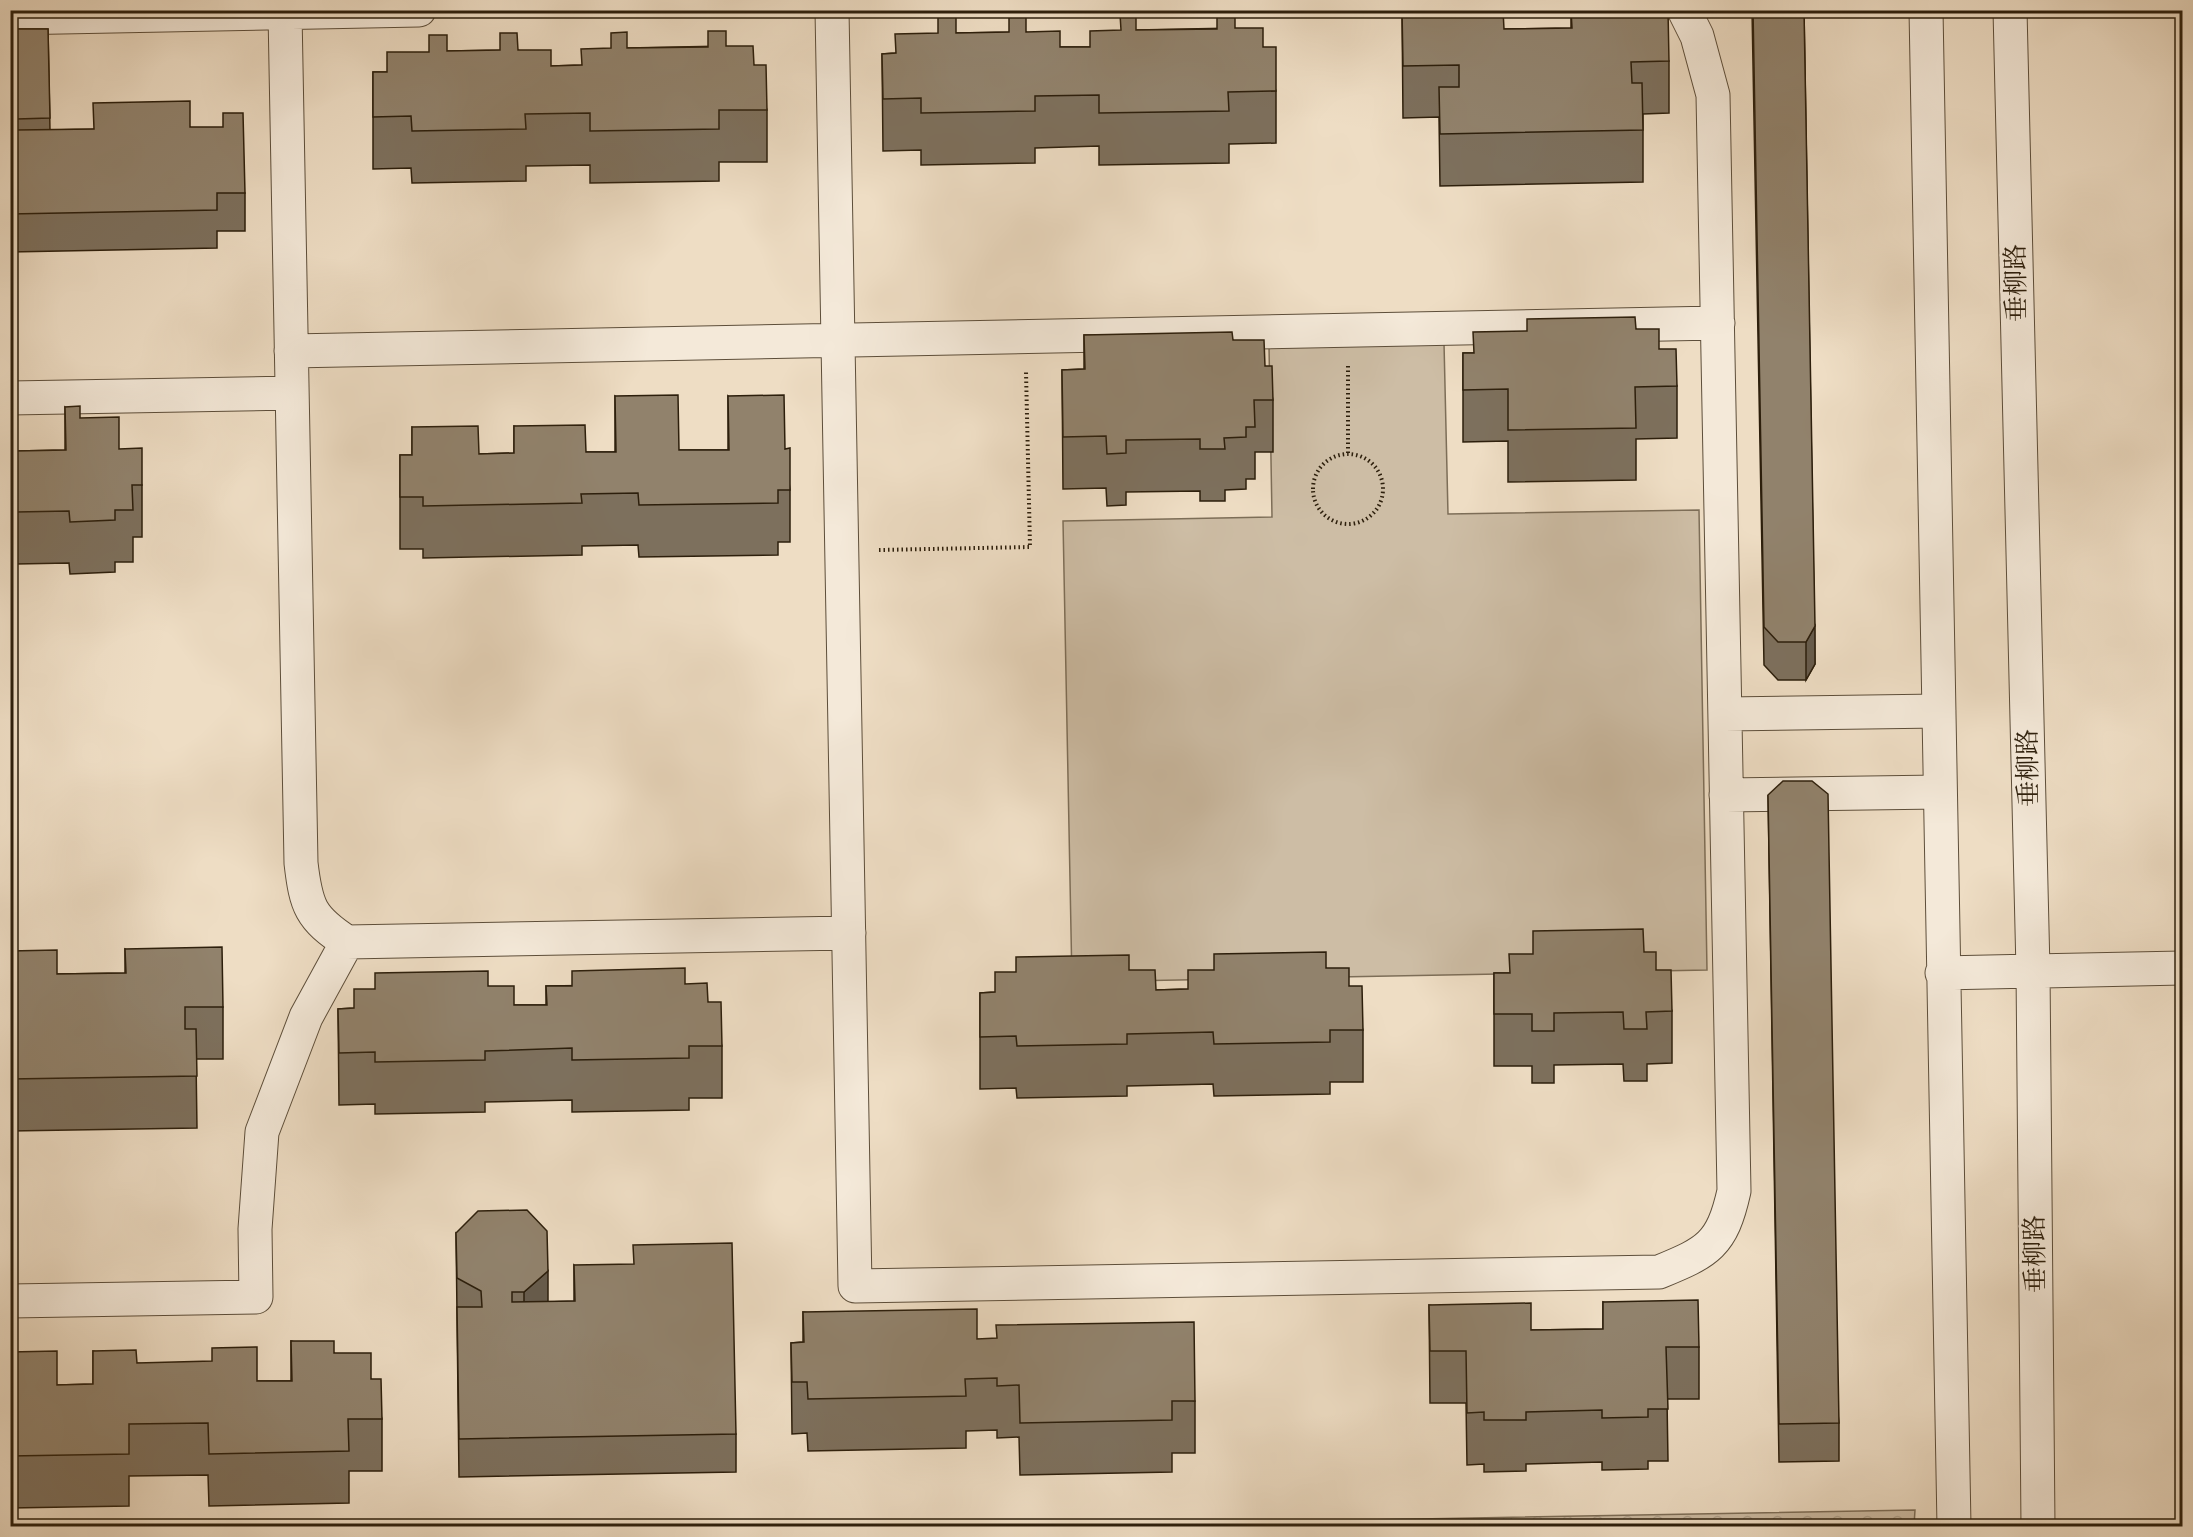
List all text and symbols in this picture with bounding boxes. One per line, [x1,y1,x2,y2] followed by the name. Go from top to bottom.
[1998,244,2034,322] street label: 垂柳路
[2010,729,2046,807] street label: 垂柳路
[2017,1215,2053,1293] street label: 垂柳路

